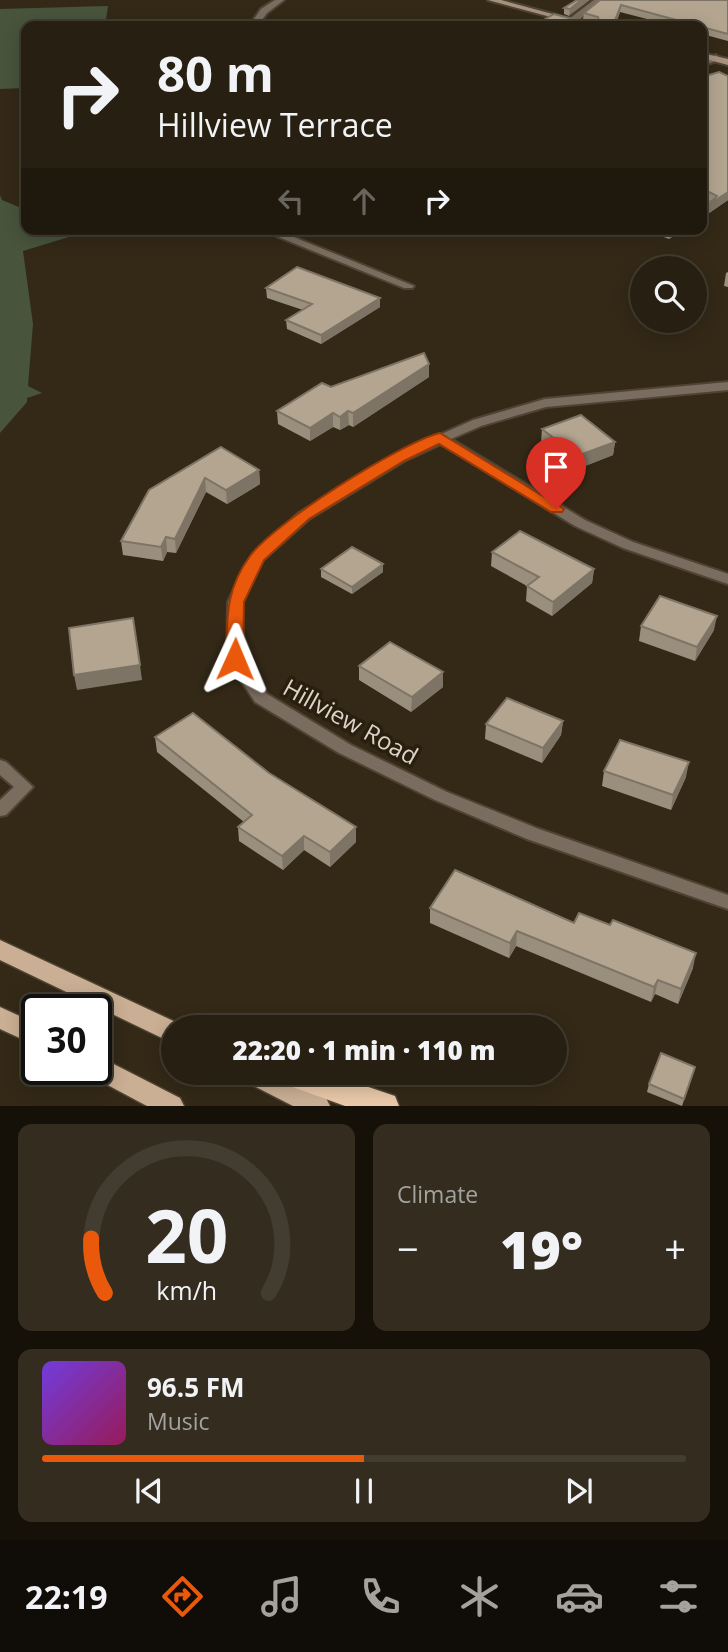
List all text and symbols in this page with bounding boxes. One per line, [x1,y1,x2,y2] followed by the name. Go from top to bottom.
[157,40,274,106] text: 80 m
[42,49,133,140] icon: right
[157,103,393,146] text: Hillview Terrace
[272,182,310,220] icon: left
[345,182,383,220] icon: ahead
[418,182,456,220] icon: right
[630,256,707,333] map controls
[630,256,707,333] button: search
[526,437,586,509] pin
[537,448,575,486] icon: arrive
[198,622,272,696] position arrow
[278,670,424,772] street label: Hillview Road
[21,994,112,1085] speed limit sign: 30
[233,1032,495,1068] text: 22:20 · 1 min · 110 m
[397,1178,478,1210] text: Climate
[145,1186,228,1285] text: 20
[500,1213,583,1284] text: 19°
[397,1222,419,1274] text: −
[664,1222,686,1274] text: +
[156,1273,217,1307] text: km/h
[147,1369,245,1405] text: 96.5 FM
[147,1405,210,1437] text: Music
[130,1472,168,1510] icon: previous
[345,1472,383,1510] icon: pause
[560,1472,598,1510] icon: next
[158,1572,207,1621] icon: directions
[257,1572,306,1621] icon: music
[356,1572,405,1621] icon: phone
[455,1572,504,1621] icon: climate
[555,1572,604,1621] icon: car
[654,1572,703,1621] icon: filters
[25,1575,107,1618] text: 22:19

